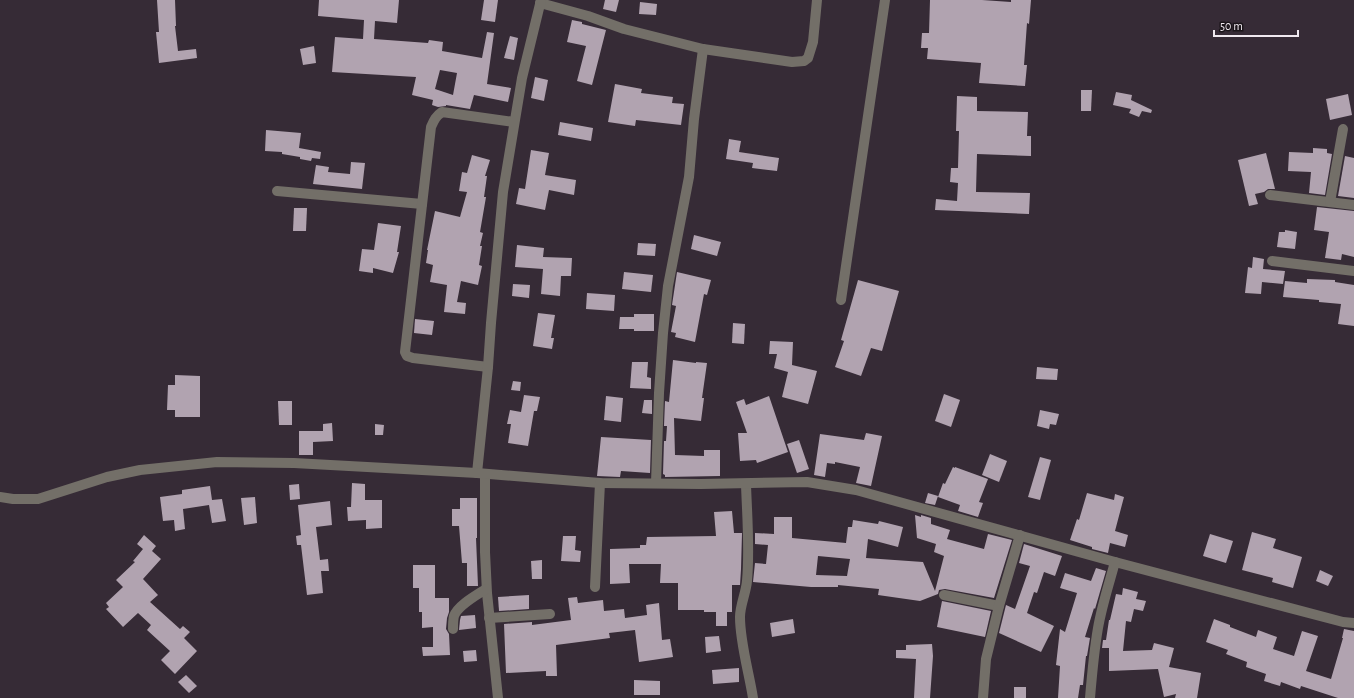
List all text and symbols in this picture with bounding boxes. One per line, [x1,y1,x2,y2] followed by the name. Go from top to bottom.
[1214,12,1298,38] scale bar
[1220,20,1243,32] text: 50 m

